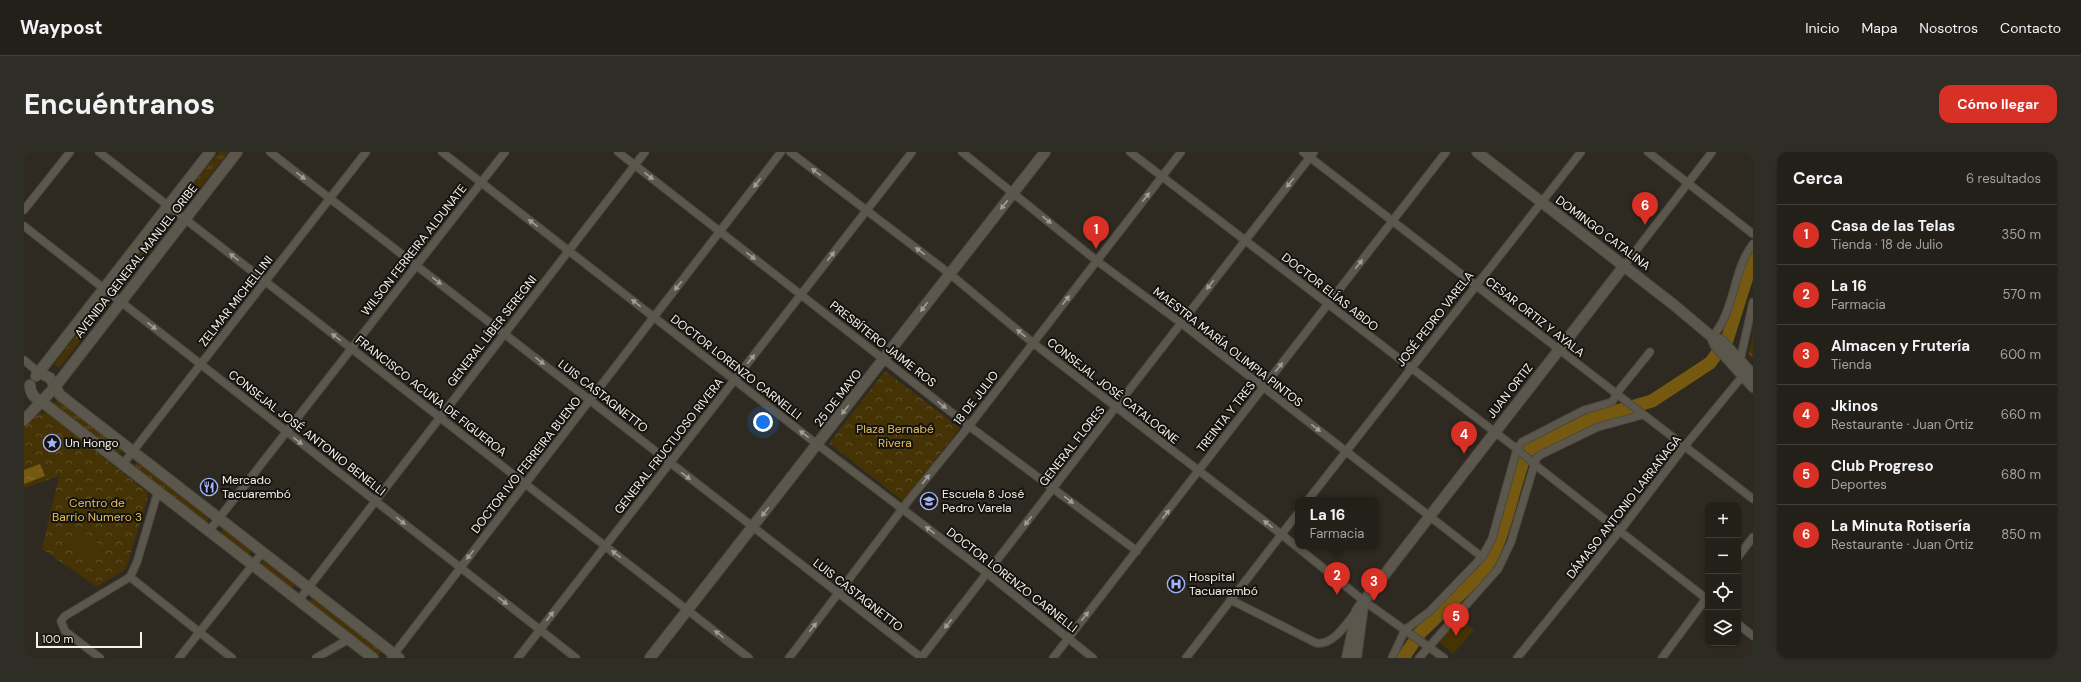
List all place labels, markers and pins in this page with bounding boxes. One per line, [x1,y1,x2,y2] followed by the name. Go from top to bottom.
[1632,192,1658,225] pin: 6
[1083,216,1109,249] pin: 1
[1451,421,1477,454] pin: 4
[42,433,62,453] place icon: Un Hongo
[65,435,119,451] place label: Un Hongo
[222,472,291,502] place label: Mercado Tacuarembó
[199,477,219,497] restaurant icon: Mercado Tacuarembó
[942,486,1024,516] place label: Escuela 8 José Pedro Varela
[919,491,939,511] school or university icon: Escuela 8 José Pedro Varela
[1324,562,1350,595] pin: 2
[1361,568,1387,601] pin: 3
[1189,569,1258,599] place label: Hospital Tacuarembó
[1166,574,1186,594] hospital icon: Hospital Tacuarembó
[1443,603,1469,636] pin: 5

